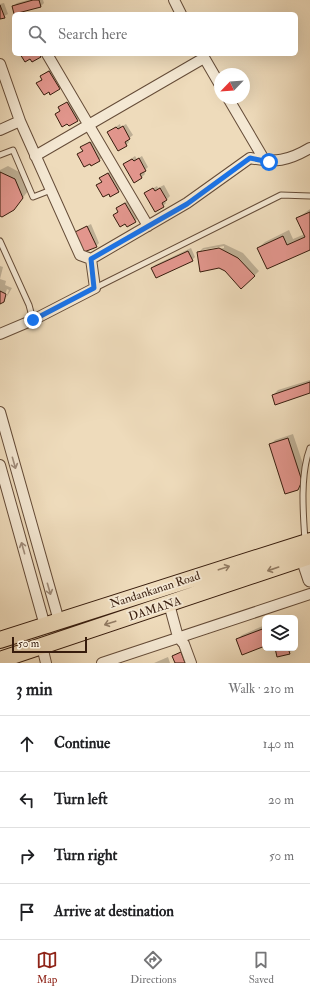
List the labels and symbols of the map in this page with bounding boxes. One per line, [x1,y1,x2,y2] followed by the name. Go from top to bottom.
[214,68,250,104] north arrow
[260,153,278,171] route start
[24,311,42,329] route end
[11,457,18,470] one-way arrow
[19,542,26,555] one-way arrow
[217,564,229,572] one-way arrow
[267,566,280,573] one-way arrow
[108,568,202,612] street label: Nandankanan Road
[46,582,54,595] one-way arrow
[127,593,184,625] street label: DAMANA
[104,620,116,628] one-way arrow
[12,635,87,654] scale bar

